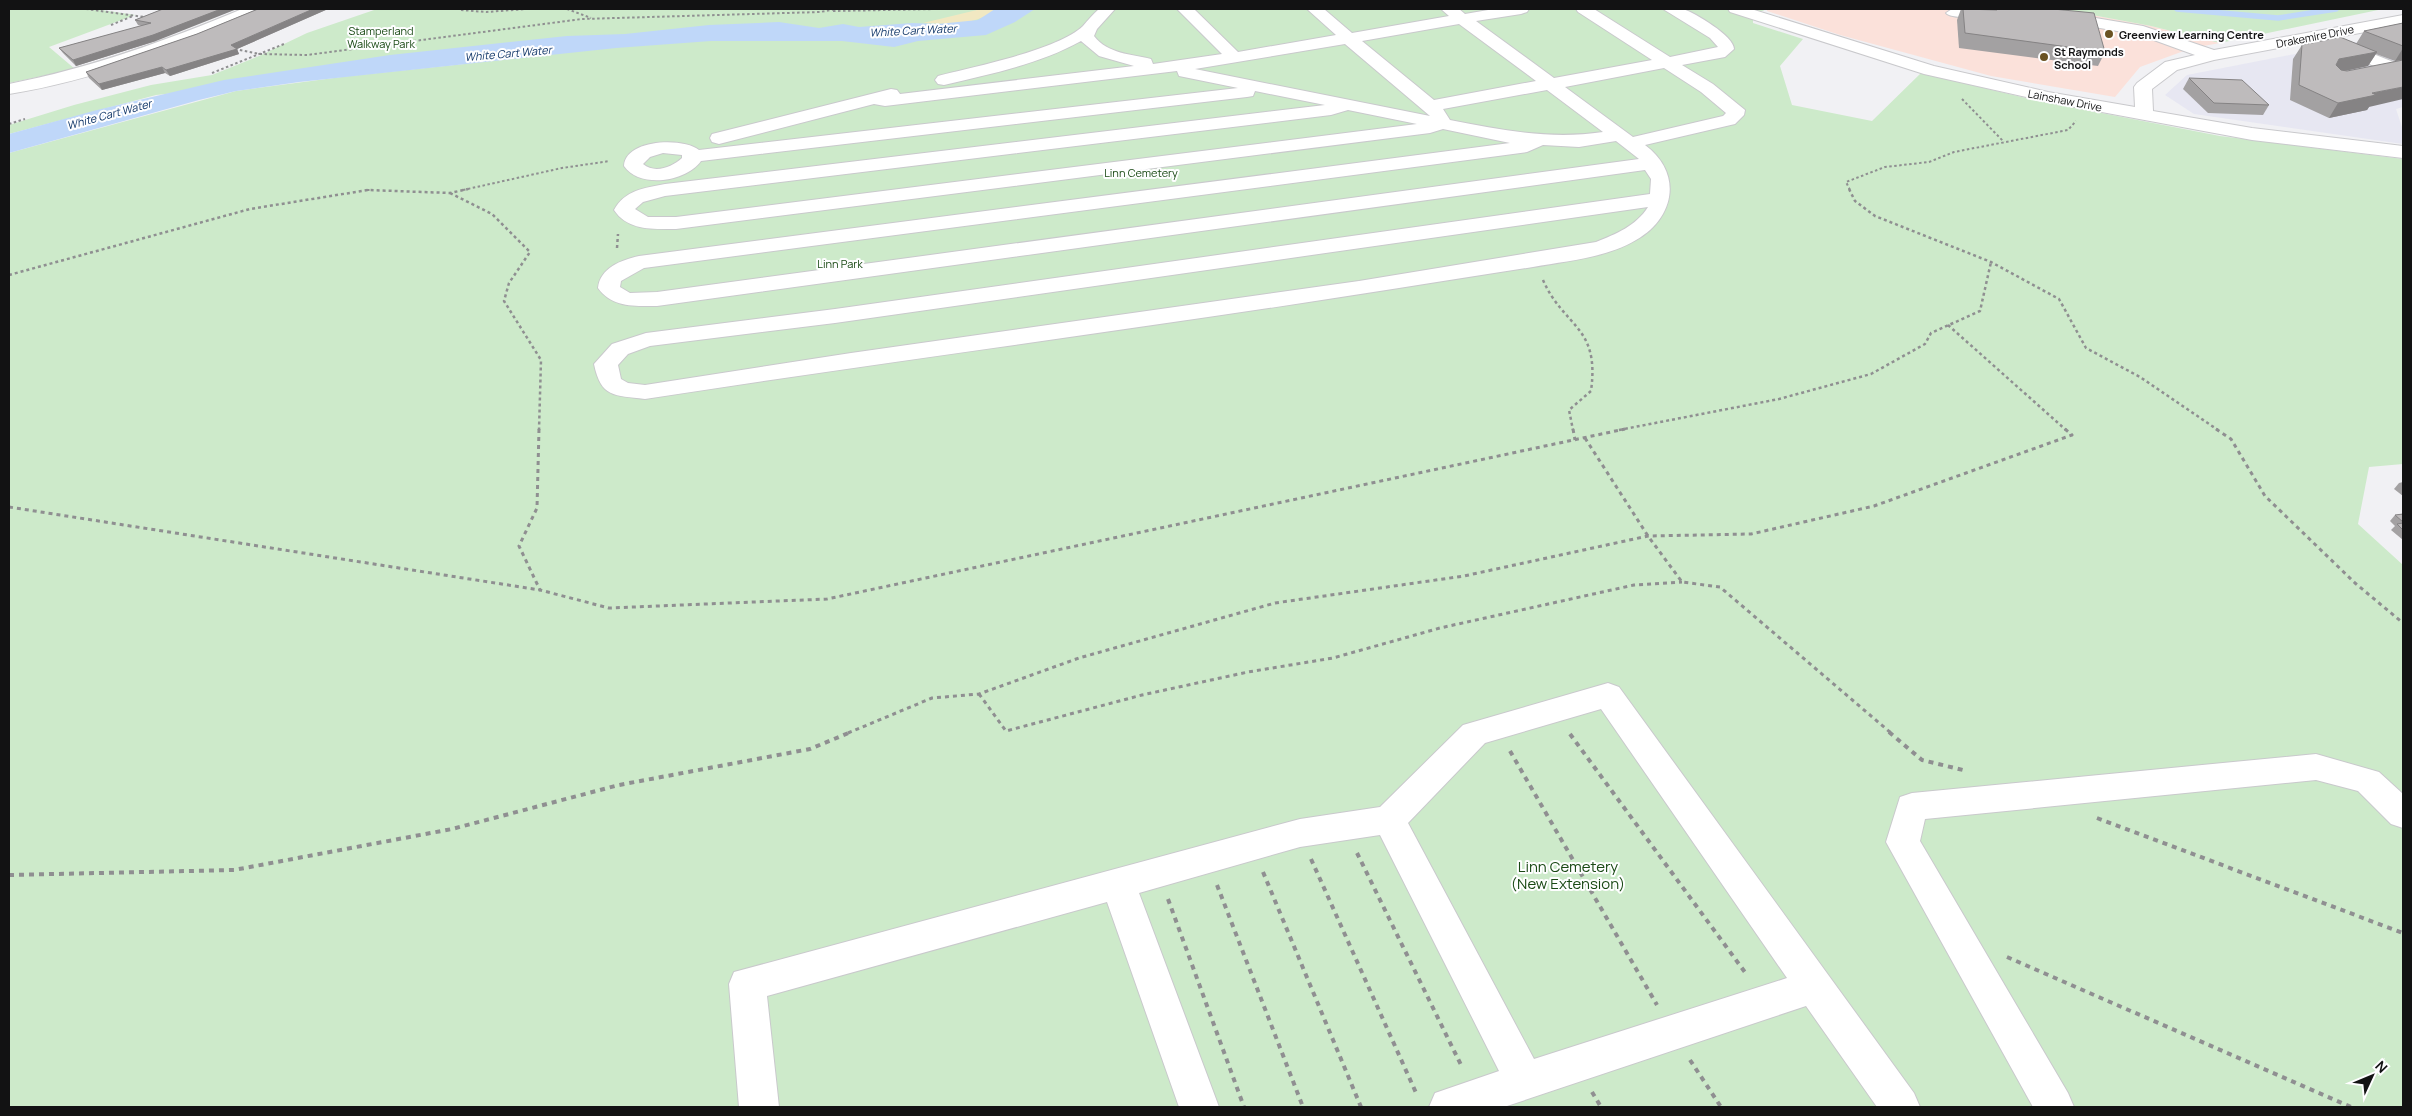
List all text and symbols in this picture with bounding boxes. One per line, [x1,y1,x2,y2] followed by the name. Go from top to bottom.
[869,20,959,40] water label: White Cart Water
[2275,21,2356,51] street label: Drakemire Drive
[347,23,415,51] park label: Stamperland Walkway Park
[2119,27,2264,42] place label: Greenview Learning Centre
[2103,28,2115,40] marker: Greenview Learning Centre
[464,42,554,64] water label: White Cart Water
[2054,44,2124,72] place label: St Raymonds School
[2038,51,2050,63] marker: St Raymonds School
[2027,85,2104,115] street label: Lainshaw Drive
[65,95,155,133] water label: White Cart Water
[1104,165,1178,180] park label: Linn Cemetery
[817,256,863,271] park label: Linn Park
[1511,856,1625,894] park label: Linn Cemetery (New Extension)
[2347,1051,2397,1101] north arrow
[2371,1056,2392,1077] text: N

